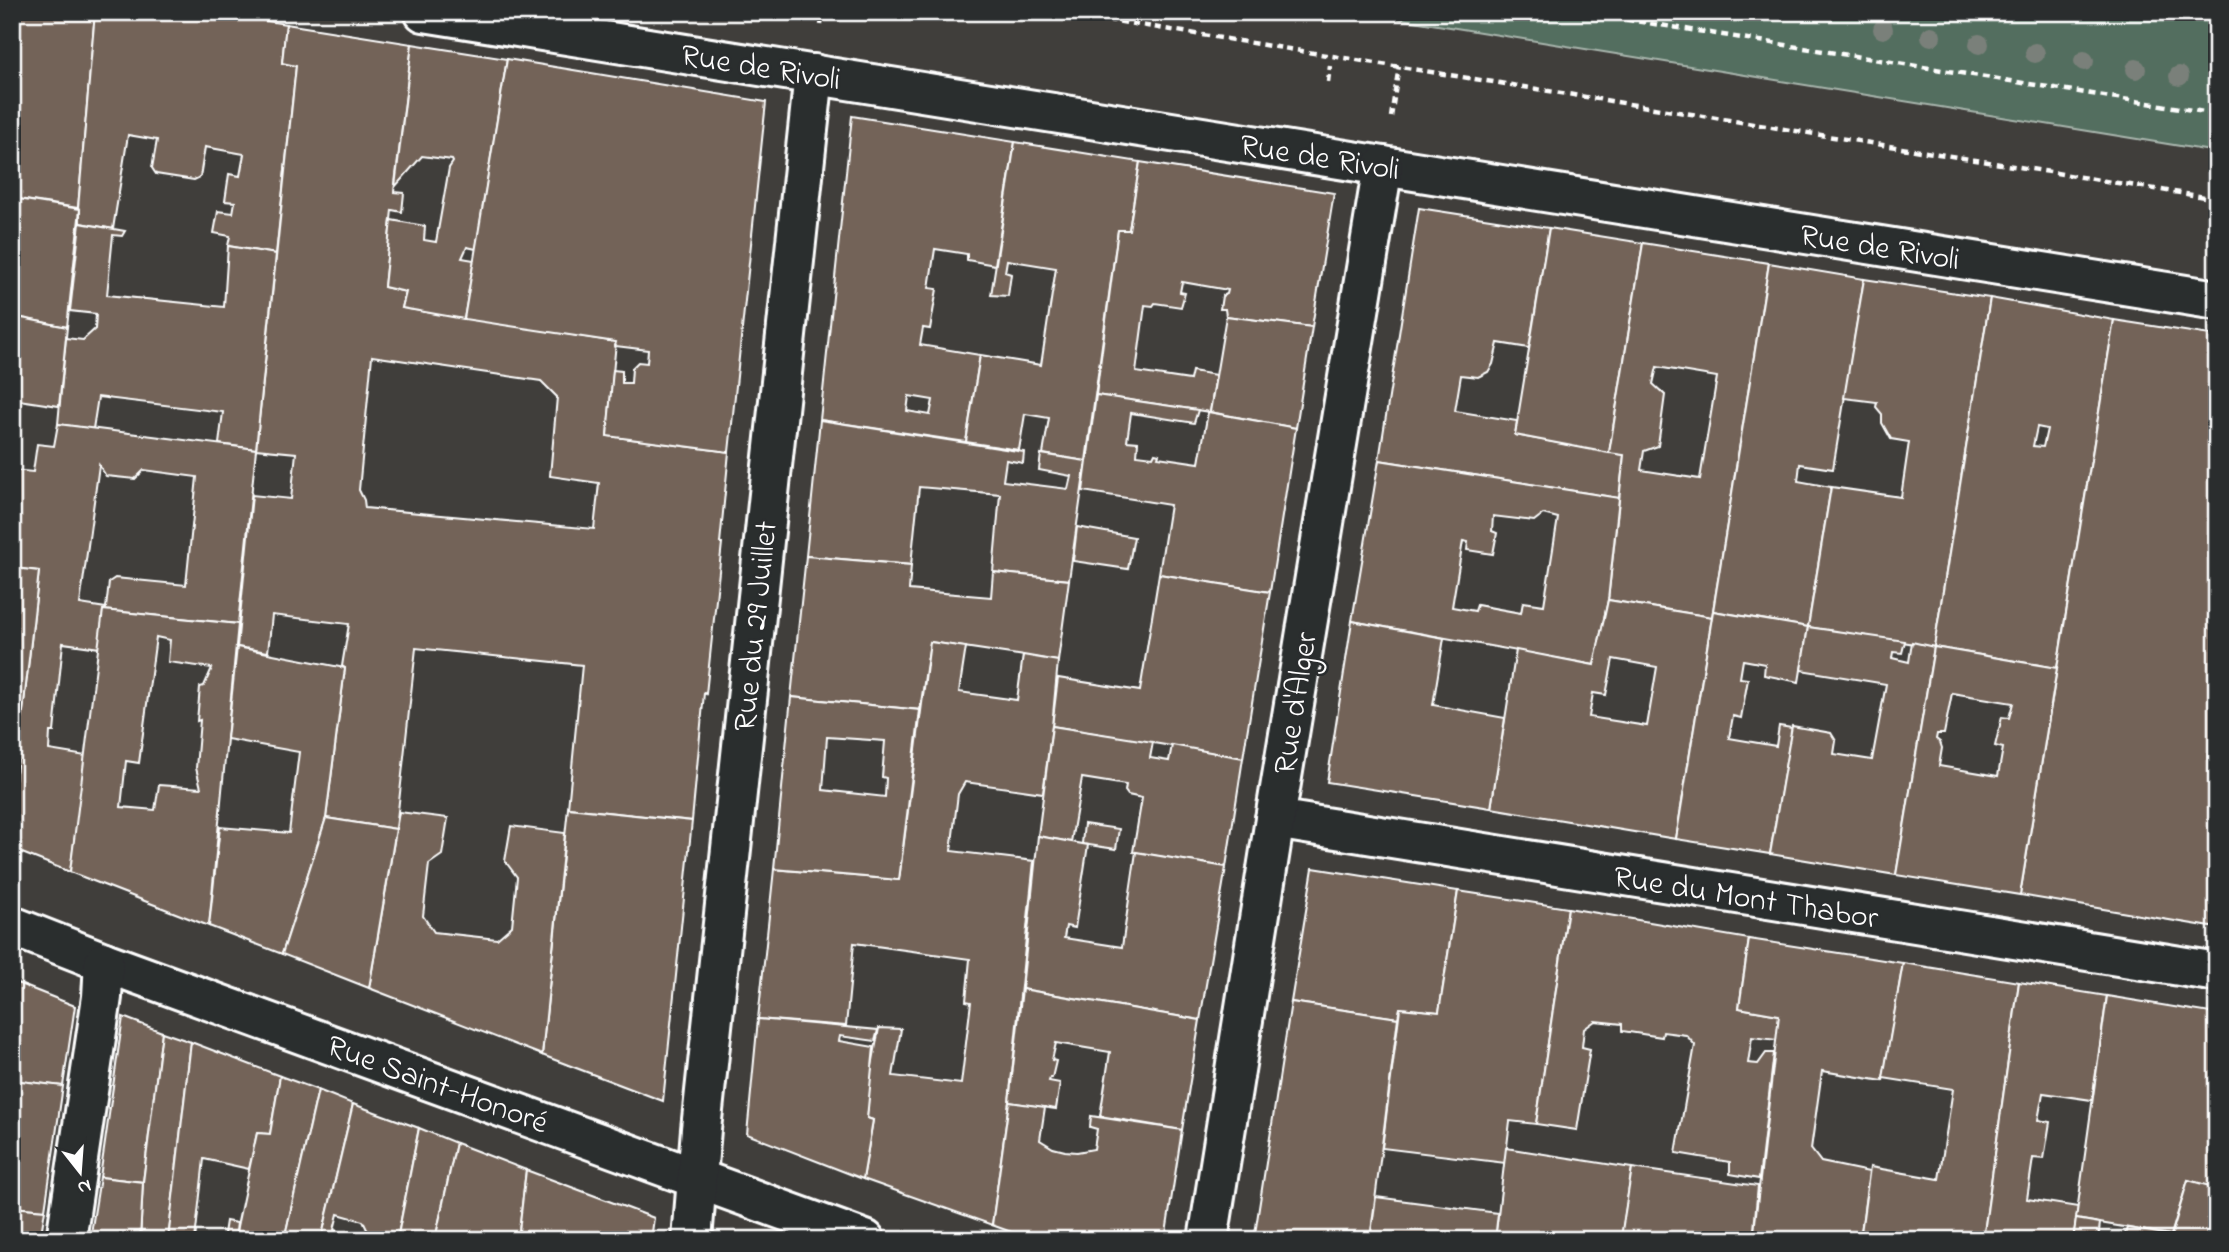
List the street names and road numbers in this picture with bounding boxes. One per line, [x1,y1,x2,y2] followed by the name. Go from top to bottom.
[677,34,844,105] street label: Rue de Rivoli
[1236,124,1403,195] street label: Rue de Rivoli
[1796,214,1963,285] street label: Rue de Rivoli
[723,519,792,734] street label: Rue du 29 Juillet
[1263,629,1332,778] street label: Rue d'Alger
[1610,855,1881,944] street label: Rue du Mont Thabor
[320,1024,555,1148] street label: Rue Saint-Honoré

